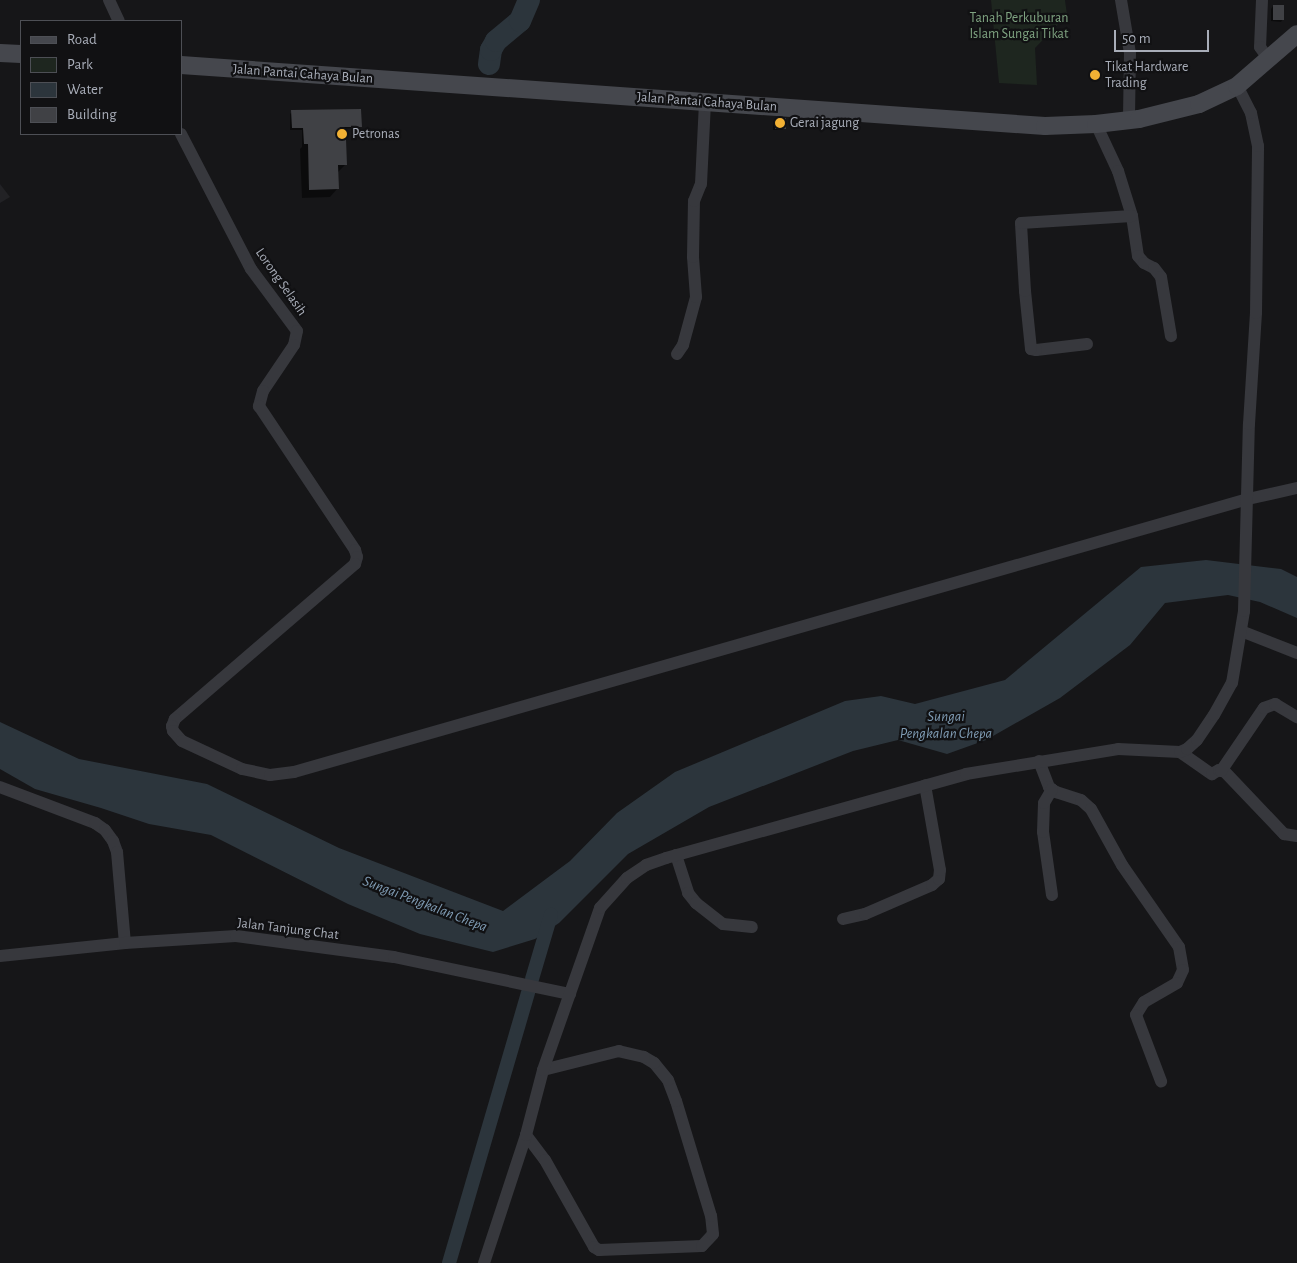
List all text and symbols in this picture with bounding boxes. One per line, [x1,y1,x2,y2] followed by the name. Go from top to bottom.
[970,10,1068,42] park label: Tanah Perkuburan Islam Sungai Tikat
[20,20,182,135] legend
[1117,20,1212,52] scale bar
[1122,31,1151,46] text: 50 m
[67,32,97,47] text: Road
[67,57,93,72] text: Park
[1105,59,1188,92] place label: Tikat Hardware Trading
[232,61,374,87] street label: Jalan Pantai Cahaya Bulan
[1089,69,1101,81] marker: Tikat Hardware Trading
[67,82,103,97] text: Water
[636,89,778,115] street label: Jalan Pantai Cahaya Bulan
[67,107,117,122] text: Building
[790,115,859,131] place label: Gerai jagung
[774,117,786,129] marker: Gerai jagung
[352,126,400,142] place label: Petronas
[336,128,348,140] marker: Petronas
[252,245,310,319] street label: Lorong Selasih
[900,707,992,742] water label: Sungai Pengkalan Chepa
[360,872,490,936] water label: Sungai Pengkalan Chepa
[236,914,340,944] street label: Jalan Tanjung Chat

